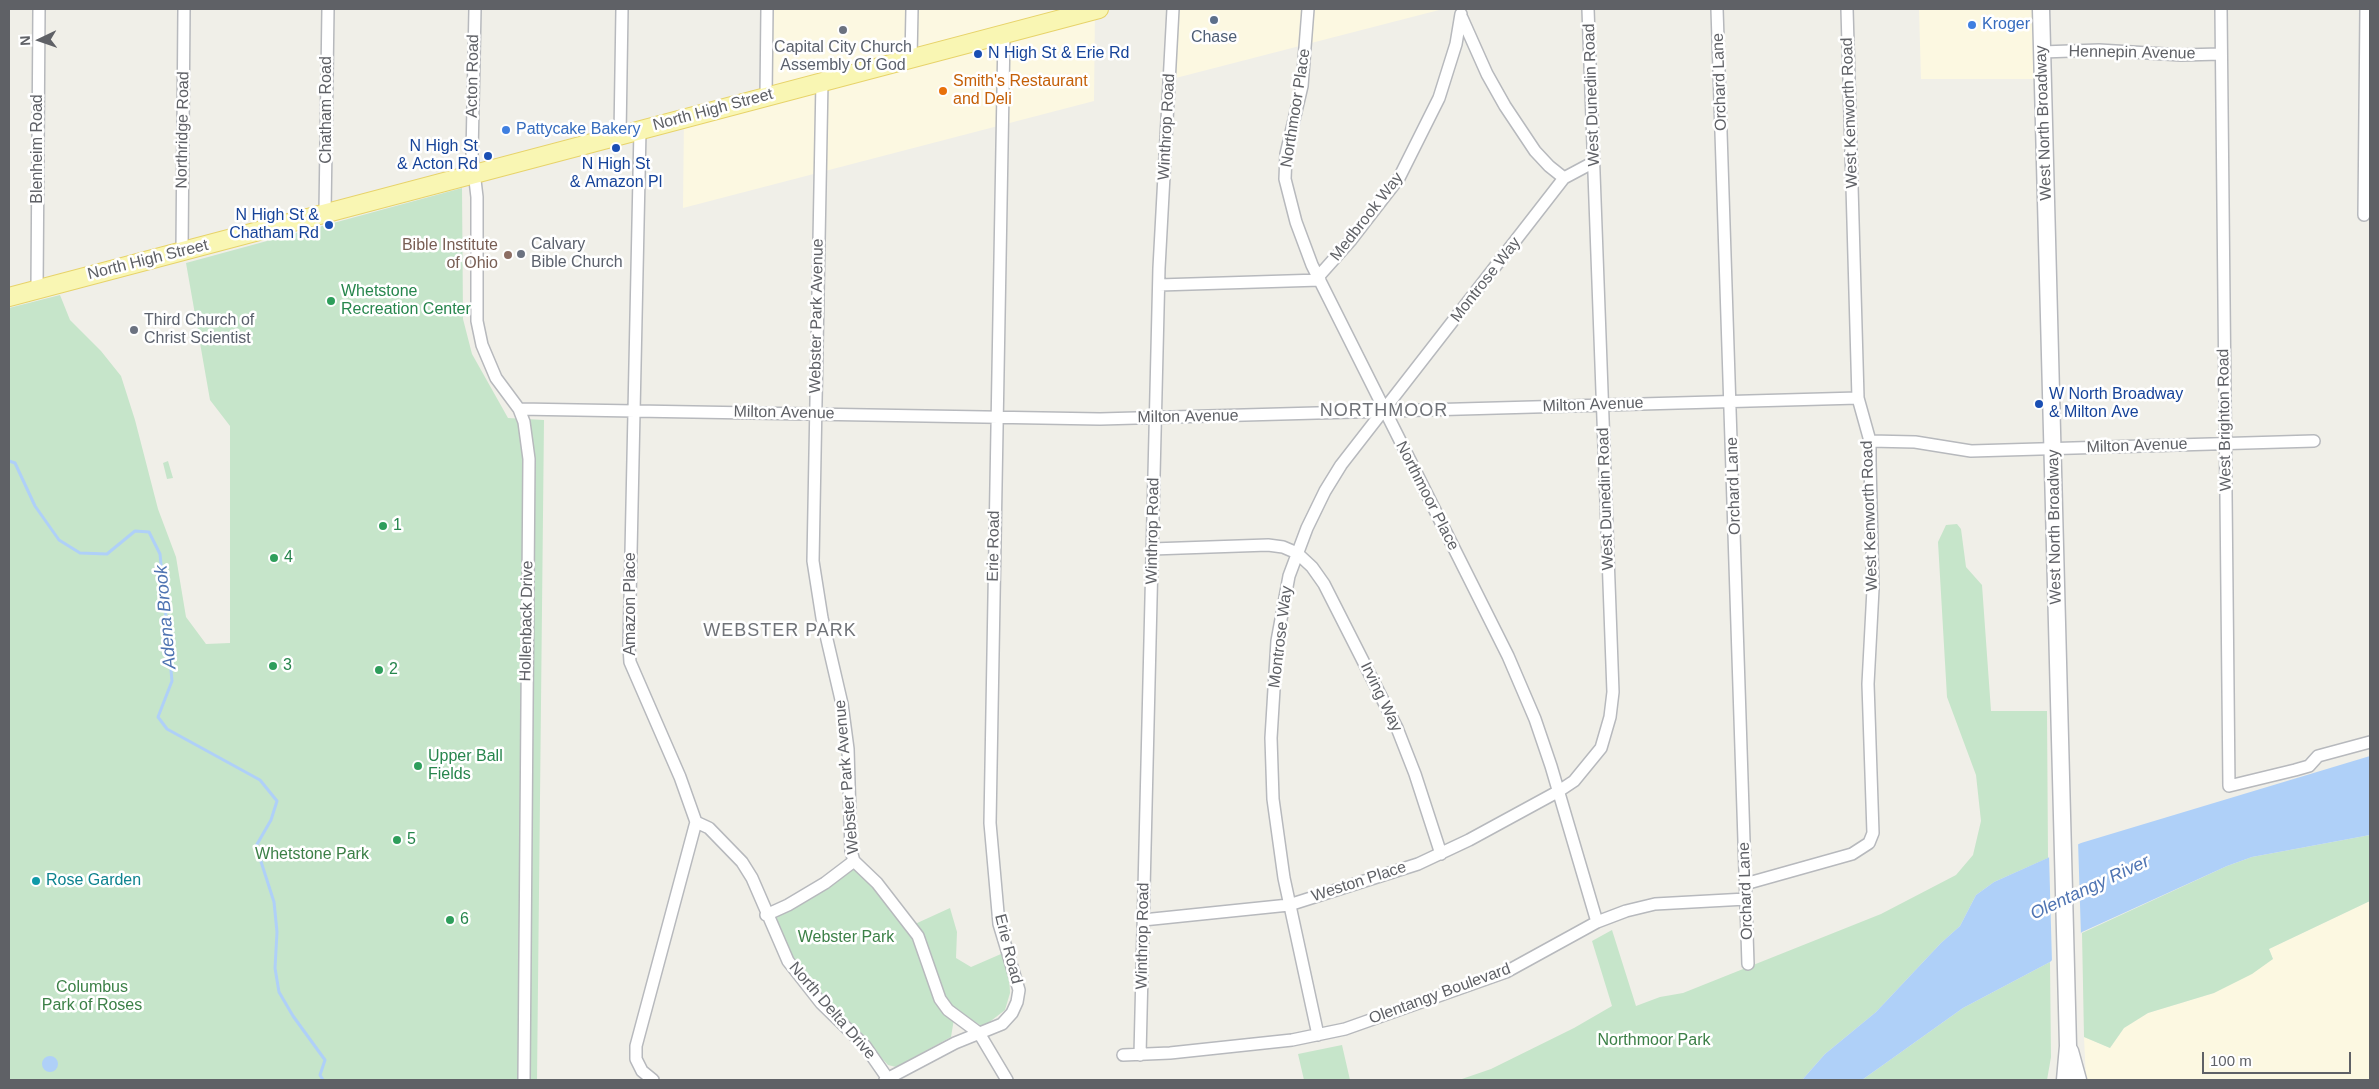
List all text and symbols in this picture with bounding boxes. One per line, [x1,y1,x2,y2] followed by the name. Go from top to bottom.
[1208,14,1220,26] marker: Chase
[15,15,65,65] north arrow
[1982,15,2030,35] place label: Kroger
[1966,19,1978,31] marker: Kroger
[1580,23,1604,167] street label: West Dunedin Road
[837,24,849,36] marker: Capital City Church Assembly Of God
[1191,28,1237,48] place label: Chase
[1709,33,1731,131] street label: Orchard Lane
[463,34,483,118] street label: Acton Road
[17,35,33,46] text: N
[1838,37,1862,189] street label: West Kenworth Road
[774,38,912,76] place label: Capital City Church Assembly Of God
[2068,42,2196,64] street label: Hennepin Avenue
[988,44,1129,64] place label: N High St & Erie Rd
[2032,45,2056,201] street label: West North Broadway
[1277,47,1315,169] street label: Northmoor Place
[972,48,984,60] marker: N High St & Erie Rd
[317,56,337,164] street label: Chatham Road
[172,71,194,189] street label: Northridge Road
[953,72,1088,110] place label: Smith's Restaurant and Deli
[1155,73,1179,181] street label: Winthrop Road
[651,85,775,135] street label: North High Street
[937,85,949,97] marker: Smith's Restaurant and Deli
[28,94,48,204] street label: Blenheim Road
[516,120,640,140] place label: Pattycake Bakery
[500,124,512,136] marker: Pattycake Bakery
[397,137,478,175] place label: N High St & Acton Rd
[610,142,622,154] marker: N High St & Amazon Pl
[482,150,494,162] marker: N High St & Acton Rd
[570,155,662,193] place label: N High St & Amazon Pl
[1326,169,1408,265] street label: Medbrook Way
[229,206,319,244] place label: N High St & Chatham Rd
[323,219,335,231] marker: N High St & Chatham Rd
[1447,234,1525,326] street label: Montrose Way
[531,235,623,273] place label: Calvary Bible Church
[86,236,210,284] street label: North High Street
[402,236,498,274] place label: Bible Institute of Ohio
[806,238,828,394] street label: Webster Park Avenue
[515,248,527,260] marker: Calvary Bible Church
[502,249,514,261] marker: Bible Institute of Ohio
[341,282,471,320] place label: Whetstone Recreation Center
[325,295,337,307] marker: Whetstone Recreation Center
[144,311,254,349] place label: Third Church of Christ Scientist
[128,324,140,336] marker: Third Church of Christ Scientist
[2214,348,2236,492] street label: West Brighton Road
[2049,385,2183,423] place label: W North Broadway & Milton Ave
[1542,394,1644,416] street label: Milton Avenue
[2033,398,2045,410] marker: W North Broadway & Milton Ave
[1319,400,1449,422] district label: NORTHMOOR
[733,403,835,423] street label: Milton Avenue
[1137,407,1239,427] street label: Milton Avenue
[1594,427,1618,571] street label: West Dunedin Road
[2086,435,2188,457] street label: Milton Avenue
[1723,437,1745,535] street label: Orchard Lane
[1391,438,1463,554] street label: Northmoor Place
[1858,440,1882,592] street label: West Kenworth Road
[2044,449,2066,605] street label: West North Broadway
[1142,477,1164,585] street label: Winthrop Road
[984,510,1004,582] street label: Erie Road
[393,516,402,536] place label: 1
[377,520,389,532] marker: 1
[284,548,293,568] place label: 4
[268,552,280,564] marker: 4
[621,552,641,656] street label: Amazon Place
[516,560,538,682] street label: Hollenback Drive
[151,564,181,670] water label: Adena Brook
[1265,585,1297,689] street label: Montrose Way
[702,620,858,642] district label: WEBSTER PARK
[283,656,292,676] place label: 3
[1356,659,1406,735] street label: Irving Way
[267,660,279,672] marker: 3
[389,660,398,680] place label: 2
[373,664,385,676] marker: 2
[831,699,863,855] street label: Webster Park Avenue
[428,747,503,785] place label: Upper Ball Fields
[412,760,424,772] marker: Upper Ball Fields
[407,830,416,850] place label: 5
[391,834,403,846] marker: 5
[1735,842,1757,940] street label: Orchard Lane
[255,845,369,865] park label: Whetstone Park
[2027,851,2153,925] water label: Olentangy River
[1309,858,1409,906] street label: Weston Place
[46,871,141,891] place label: Rose Garden
[30,875,42,887] marker: Rose Garden
[1132,882,1154,990] street label: Winthrop Road
[460,910,469,930] place label: 6
[990,912,1026,986] street label: Erie Road
[444,914,456,926] marker: 6
[798,928,894,948] park label: Webster Park
[785,958,879,1064] street label: North Delta Drive
[1367,959,1513,1029] street label: Olentangy Boulevard
[42,978,142,1016] park label: Columbus Park of Roses
[1598,1031,1710,1051] park label: Northmoor Park
[2204,1042,2353,1074] scale bar
[2210,1052,2252,1069] text: 100 m

